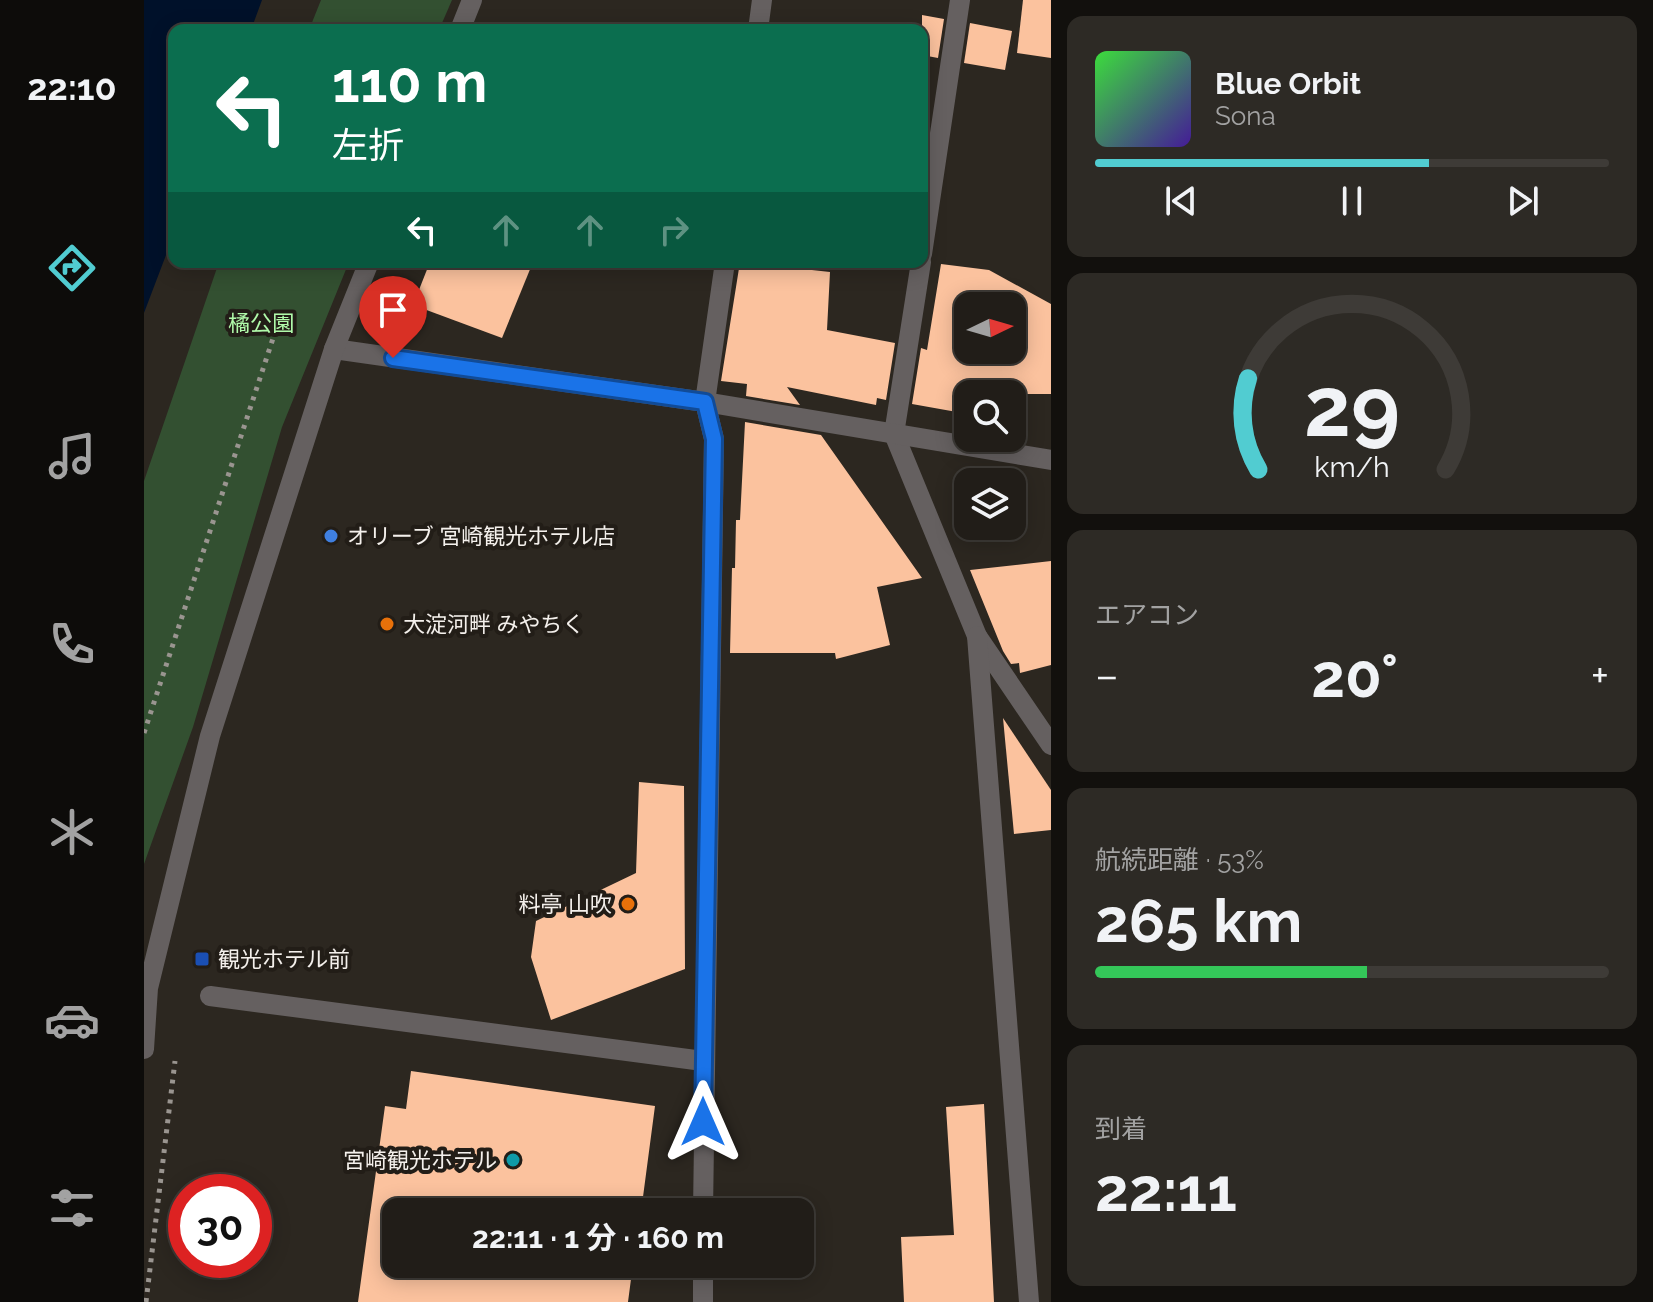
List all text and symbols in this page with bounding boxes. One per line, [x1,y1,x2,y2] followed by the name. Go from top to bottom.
[332,49,487,115] text: 110 m
[200,56,304,160] icon: left
[27,66,117,108] text: 22:10
[1215,66,1361,101] text: Blue Orbit
[1215,101,1276,131] text: Sona
[332,124,404,166] text: 左折
[1159,179,1203,223] icon: previous
[1330,179,1374,223] icon: pause
[1501,179,1545,223] icon: next
[400,208,444,252] icon: left
[484,208,528,252] icon: ahead
[568,208,612,252] icon: ahead
[652,208,696,252] icon: right
[44,240,100,296] icon: directions
[359,276,427,358] pin
[371,288,415,332] icon: arrive
[954,292,1026,364] north arrow
[954,292,1026,540] map controls
[228,310,294,336] park label: 橘公園
[1304,357,1400,454] text: 29
[954,380,1026,452] button: search
[44,428,100,484] icon: music
[1314,450,1390,484] text: km/h
[954,468,1026,540] button: layers
[347,523,615,549] place label: オリーブ 宮崎観光ホテル店
[322,527,340,545] marker: オリーブ 宮崎観光ホテル店
[1095,600,1199,630] text: エアコン
[403,611,585,637] place label: 大淀河畔 みやちく
[378,615,396,633] marker: 大淀河畔 みやちく
[44,616,100,672] icon: phone
[1311,641,1398,711] text: 20°
[1095,650,1119,701] text: −
[1591,650,1609,701] text: +
[44,804,100,860] icon: climate
[1095,845,1264,875] text: 航続距離 · 53%
[1095,886,1302,956] text: 265 km
[518,891,612,917] place label: 料亭 山吹
[619,895,637,913] marker: 料亭 山吹
[218,946,350,972] place label: 観光ホテル前
[193,950,211,968] marker: 観光ホテル前
[44,992,100,1048] icon: car
[661,1080,745,1164] position arrow
[1095,1114,1147,1144] text: 到着
[343,1147,497,1173] place label: 宮崎観光ホテル
[504,1151,522,1169] marker: 宮崎観光ホテル
[1095,1155,1237,1225] text: 22:11
[168,1174,272,1278] speed limit sign: 30
[44,1180,100,1236] icon: filters
[472,1220,724,1255] text: 22:11 · 1 分 · 160 m

